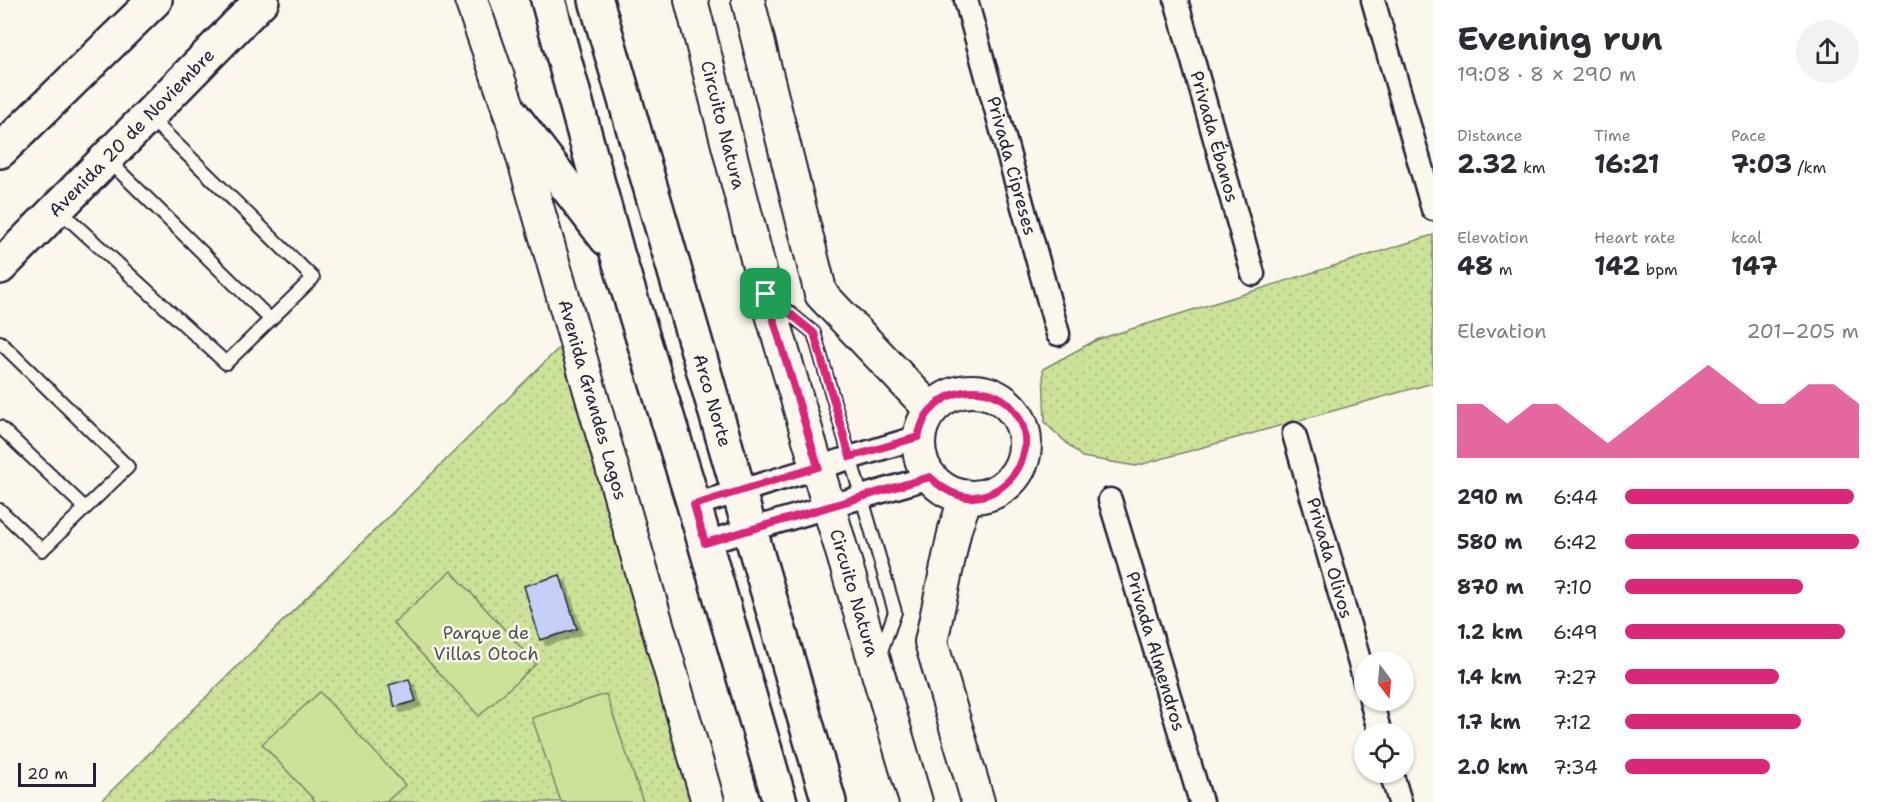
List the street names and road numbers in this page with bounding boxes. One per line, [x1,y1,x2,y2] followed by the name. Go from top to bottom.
[44,43,220,222] street label: Avenida 20 de Noviembre
[695,58,751,192] street label: Circuito Natura
[1185,68,1244,205] street label: Privada Ébanos
[981,94,1042,238] street label: Privada Cipreses
[552,297,633,503] street label: Avenida Grandes Lagos
[687,351,737,450] street label: Arco Norte
[1301,495,1358,621] street label: Privada Olivos
[824,526,884,660] street label: Circuito Natura
[1120,569,1191,734] street label: Privada Almendros

